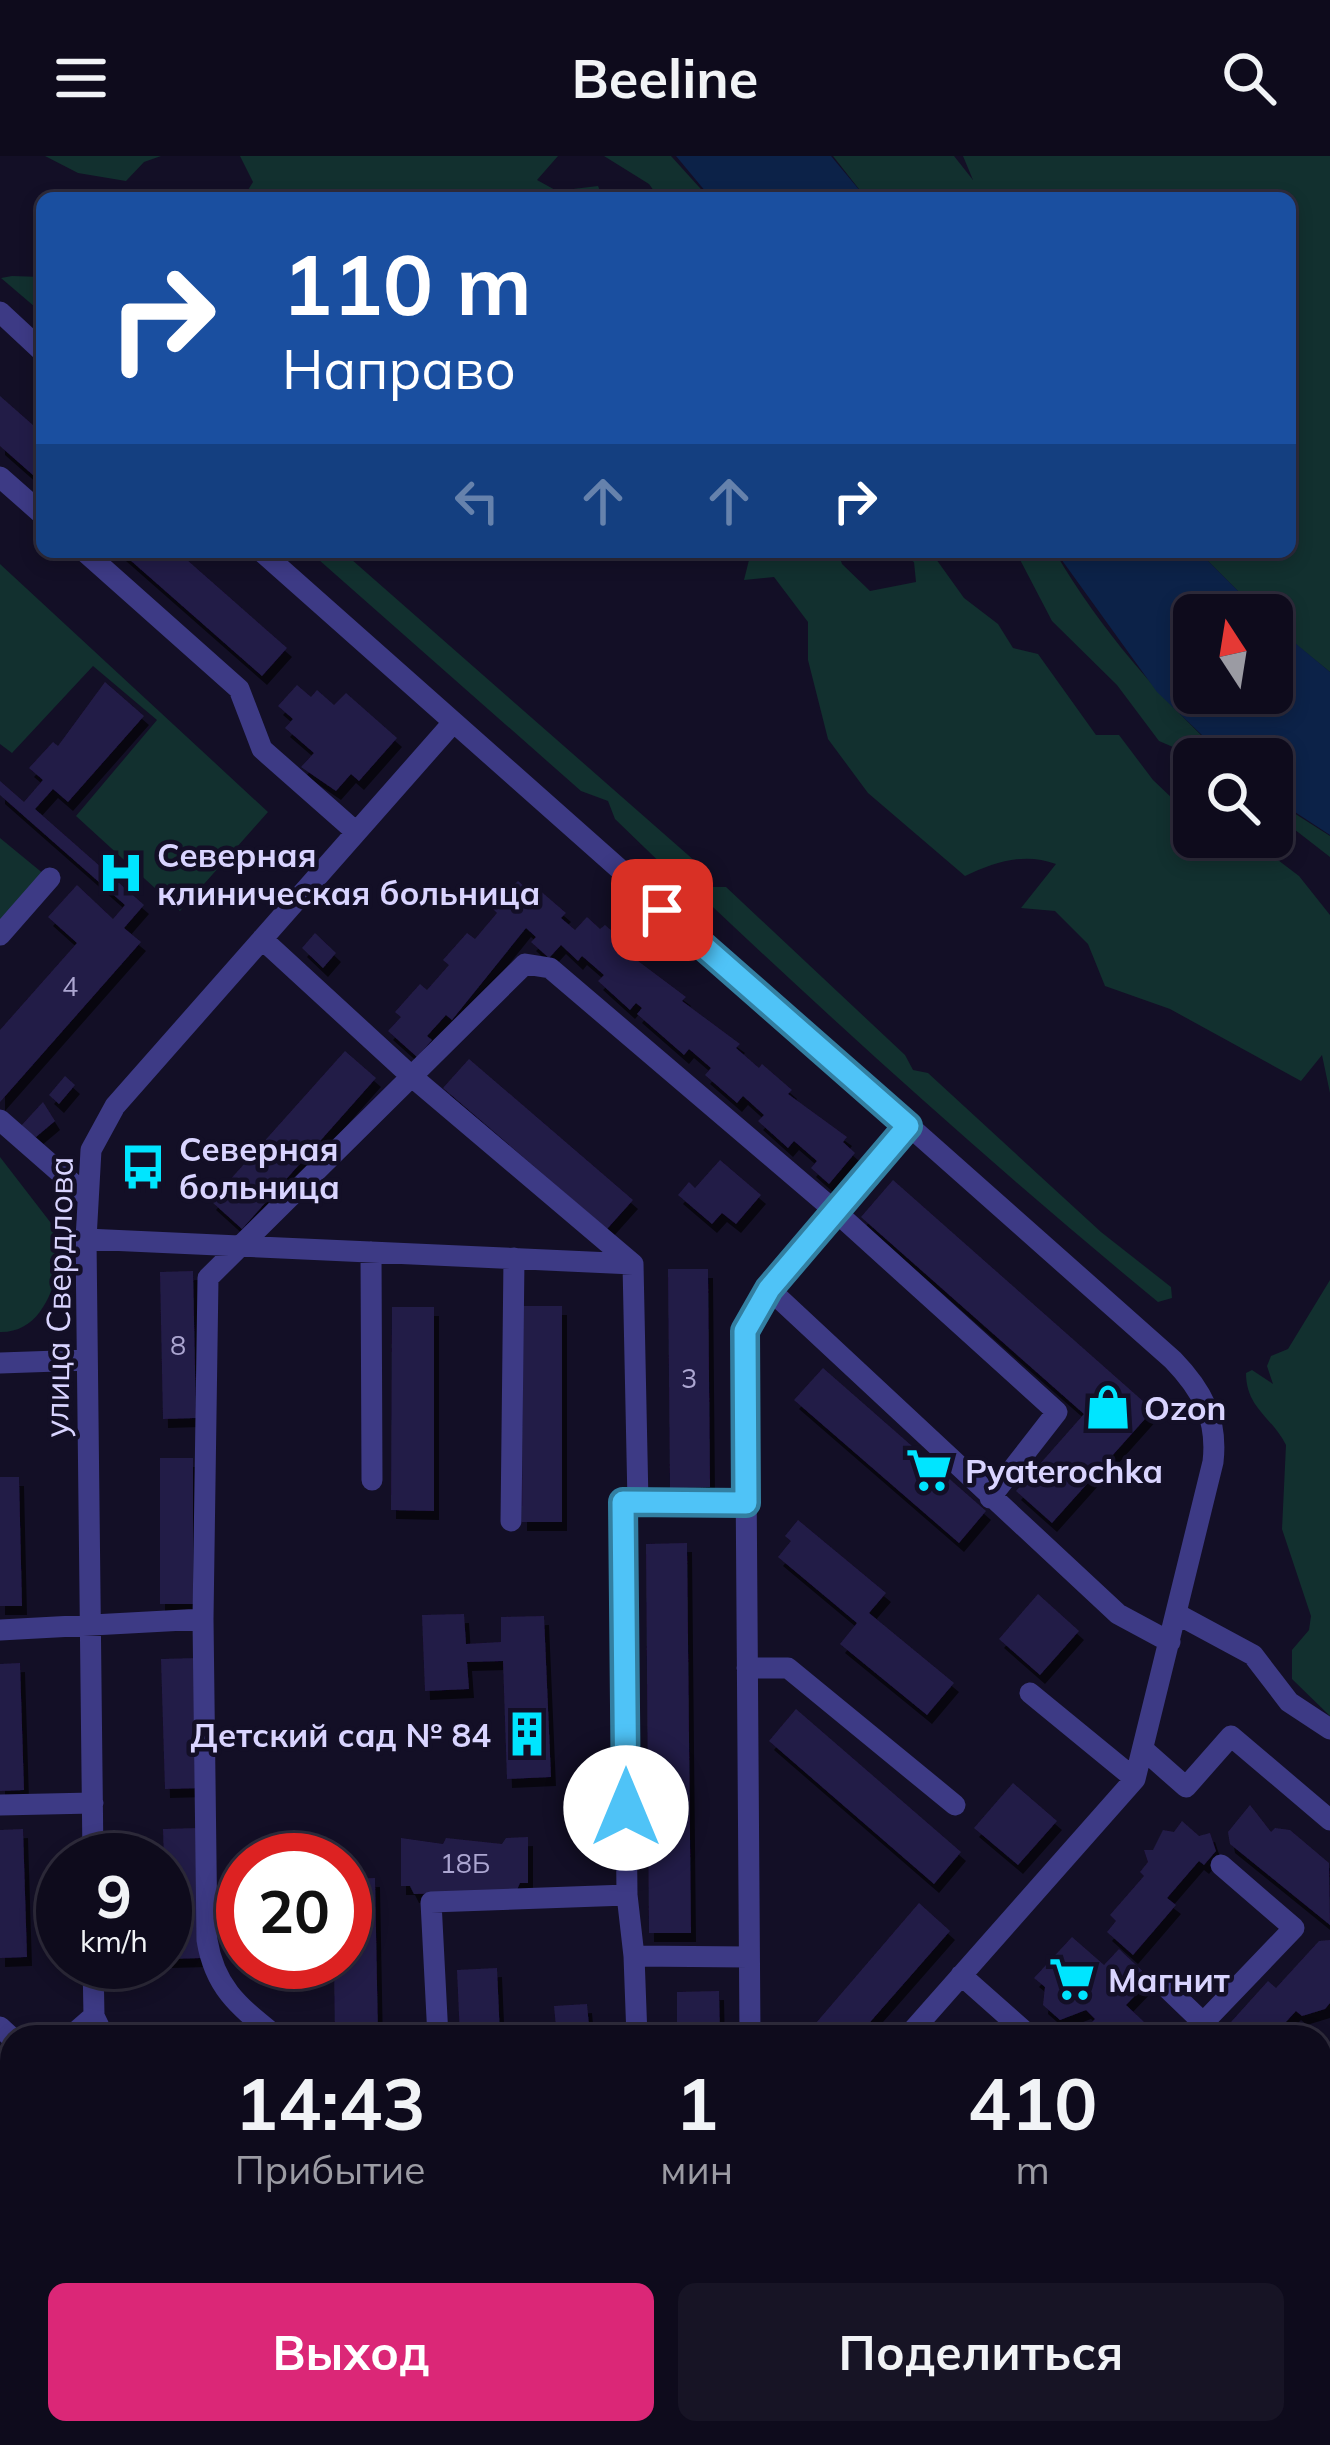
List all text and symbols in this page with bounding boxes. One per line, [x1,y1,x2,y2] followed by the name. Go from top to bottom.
[572,44,758,112] text: Beeline
[48,45,114,111] icon: menu
[1216,45,1282,111] icon: search
[282,231,532,336] text: 110 m
[84,240,240,396] icon: right
[282,335,516,403] text: Направо
[444,468,510,534] icon: left
[570,468,636,534] icon: ahead
[696,468,762,534] icon: ahead
[822,468,888,534] icon: right
[1173,594,1293,714] north arrow
[1173,594,1293,858] map controls
[1173,738,1293,858] button: search
[157,834,540,913] place label: Северная клиническая больница
[96,848,146,898] hospital icon: Северная клиническая больница
[611,859,713,961] pin
[629,877,695,943] icon: arrive
[62,969,78,1003] house number: 4
[179,1128,340,1207] place label: Северная больница
[118,1142,168,1192] bus stop icon: Северная больница
[35,1156,81,1438] street label: улица Свердлова
[170,1328,186,1362] house number: 8
[681,1361,697,1395] house number: 3
[1083,1382,1133,1432] shop icon: Ozon
[1144,1387,1226,1428] place label: Ozon
[904,1445,954,1495] supermarket icon: Pyaterochka
[965,1450,1163,1491] place label: Pyaterochka
[502,1709,552,1759] building icon: Детский сад № 84
[191,1714,491,1755] place label: Детский сад № 84
[563,1745,689,1871] position arrow
[216,1833,372,1989] speed limit sign: 20
[440,1846,490,1880] house number: 18Б
[96,1858,132,1933] text: 9
[80,1922,148,1960] text: km/h
[1047,1954,1097,2004] supermarket icon: Магнит
[1108,1959,1230,2000] place label: Магнит
[235,2058,426,2148] text: 14:43
[675,2058,718,2148] text: 1
[968,2058,1097,2148] text: 410
[235,2145,426,2194] text: Прибытие
[660,2145,733,2194] text: мин
[1015,2145,1050,2194] text: m
[48,2283,654,2421] button: Выход
[678,2283,1284,2421] button: Поделиться

